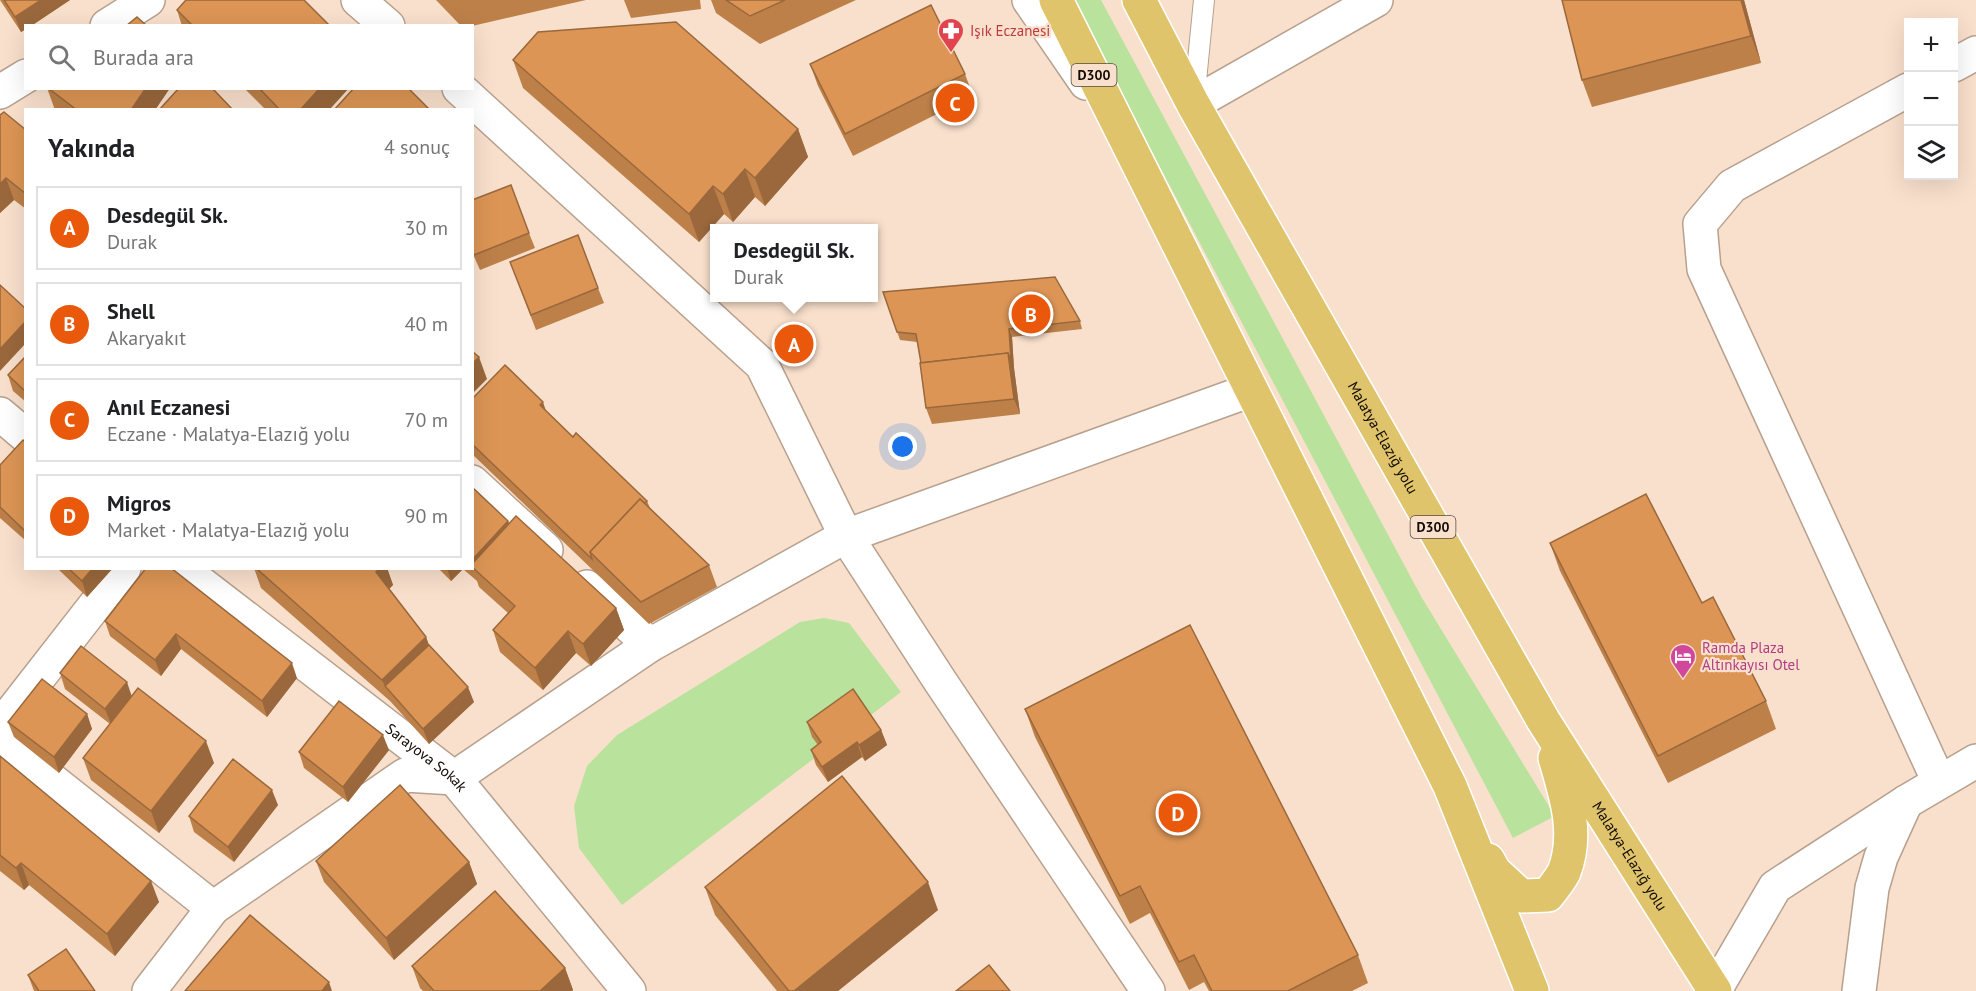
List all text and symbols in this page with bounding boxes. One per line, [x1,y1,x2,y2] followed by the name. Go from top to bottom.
[936,16,966,54] pharmacy icon: Işık Eczanesi
[1904,18,1958,180] map controls
[1904,18,1958,72] button: +
[970,21,1050,40] place label: Işık Eczanesi
[24,24,474,90] search box
[45,41,78,74] icon: search
[93,43,194,71] text: Burada ara
[1072,64,1116,86] road number: D300
[1904,72,1958,126] button: −
[936,80,974,126] pin: C
[1904,126,1958,180] button: layers
[48,131,135,164] text: Yakında
[384,134,450,160] text: 4 sonuç
[107,201,228,229] text: Desdegül Sk.
[63,215,76,241] text: A
[405,215,448,241] text: 30 m
[710,224,878,302] popup
[107,229,157,255] text: Durak
[733,236,855,264] text: Desdegül Sk.
[733,264,784,290] text: Durak
[1012,292,1050,336] pin: B
[107,297,155,325] text: Shell
[64,311,75,337] text: B
[405,311,448,337] text: 40 m
[774,322,814,366] pin: A
[107,325,186,351] text: Akaryakıt
[1344,378,1422,497] street label: Malatya-Elazığ yolu
[107,393,230,421] text: Anıl Eczanesi
[64,407,75,433] text: C
[405,407,448,433] text: 70 m
[107,421,350,447] text: Eczane · Malatya-Elazığ yolu
[888,432,917,461] your location
[107,489,171,517] text: Migros
[63,503,76,529] text: D
[405,503,448,529] text: 90 m
[1410,516,1456,538] road number: D300
[107,517,350,543] text: Market · Malatya-Elazığ yolu
[1702,638,1800,674] place label: Ramda Plaza Altınkayısı Otel
[1668,642,1698,680] hotel icon: Ramda Plaza Altınkayısı Otel
[382,719,472,796] street label: Sarayova Sokak
[1158,790,1198,836] pin: D
[1588,798,1672,914] street label: Malatya-Elazığ yolu

